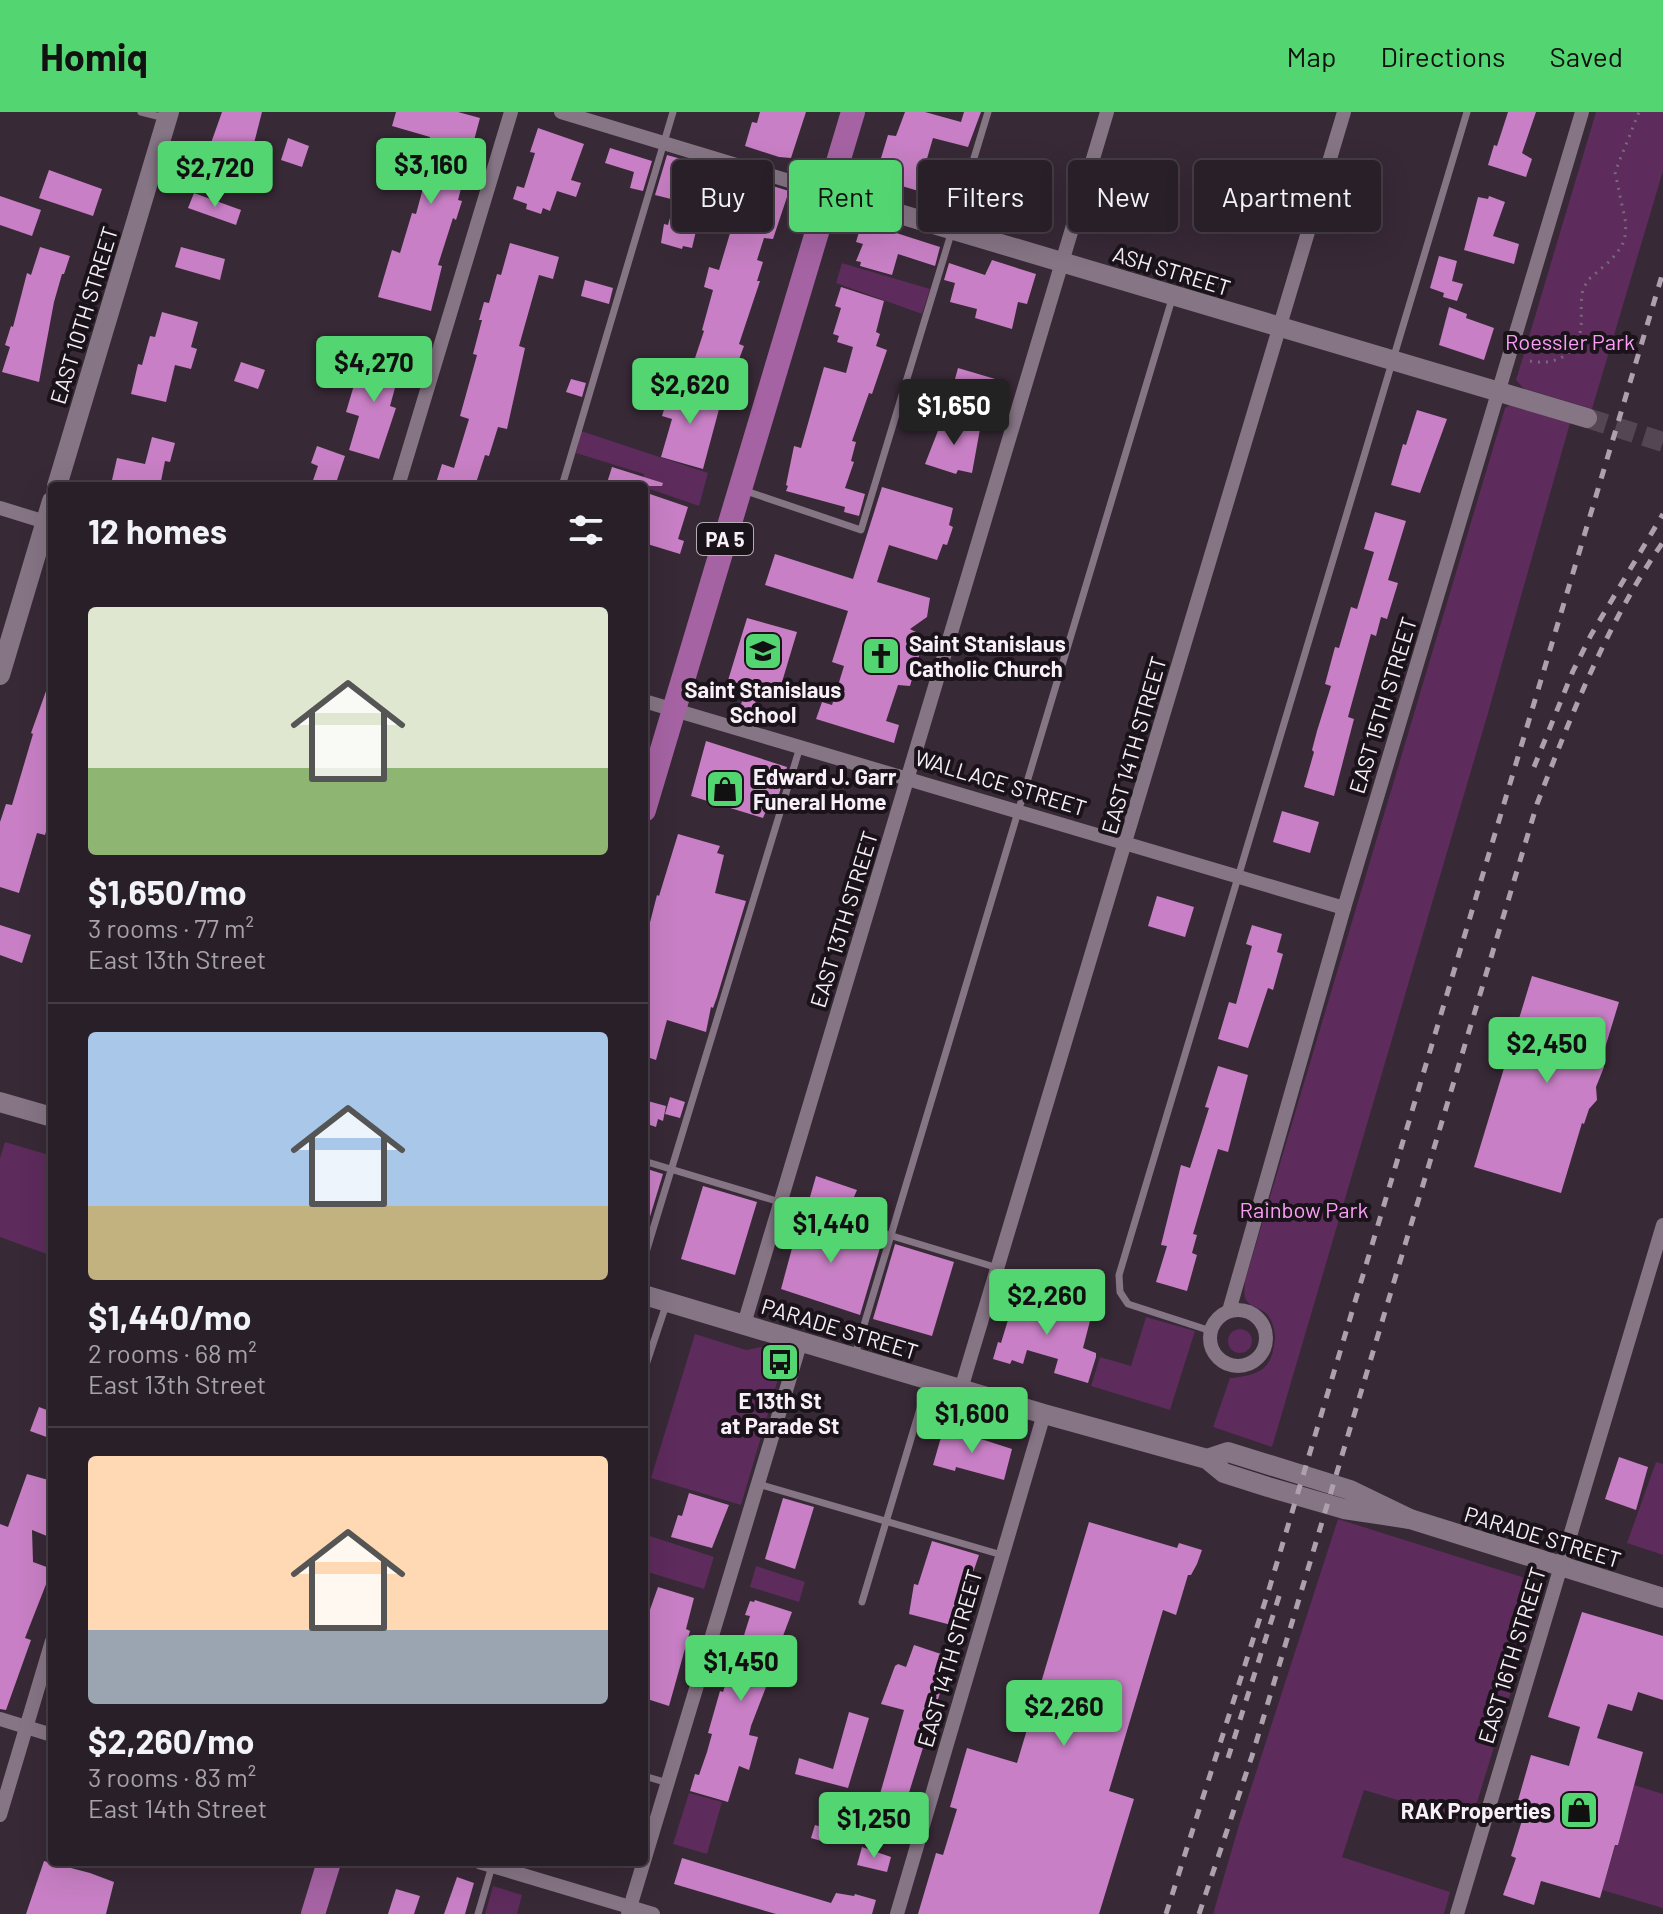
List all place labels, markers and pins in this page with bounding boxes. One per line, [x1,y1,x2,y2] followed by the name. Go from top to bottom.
[366,138,496,206] pin: $3,160
[150,141,280,209] pin: $2,720
[309,336,439,404] pin: $4,270
[625,358,755,426] pin: $2,620
[889,379,1019,447] pin: $1,650
[742,630,784,672] school or university icon: Saint Stanislaus School
[909,630,1066,681] place label: Saint Stanislaus Catholic Church
[860,635,902,677] church icon: Saint Stanislaus Catholic Church
[685,676,841,727] place label: Saint Stanislaus School
[753,763,897,814] place label: Edward J. Garr Funeral Home
[704,768,746,810] shop icon: Edward J. Garr Funeral Home
[1482,1017,1612,1085] pin: $2,450
[766,1197,896,1265] pin: $1,440
[982,1269,1112,1337] pin: $2,260
[759,1341,801,1383] bus stop icon: E 13th St at Parade St
[721,1387,839,1438] place label: E 13th St at Parade St
[907,1387,1037,1455] pin: $1,600
[676,1635,806,1703] pin: $1,450
[999,1680,1129,1748] pin: $2,260
[1558,1789,1600,1831] shop icon: RAK Properties
[809,1792,939,1860] pin: $1,250
[1401,1797,1551,1823] place label: RAK Properties

